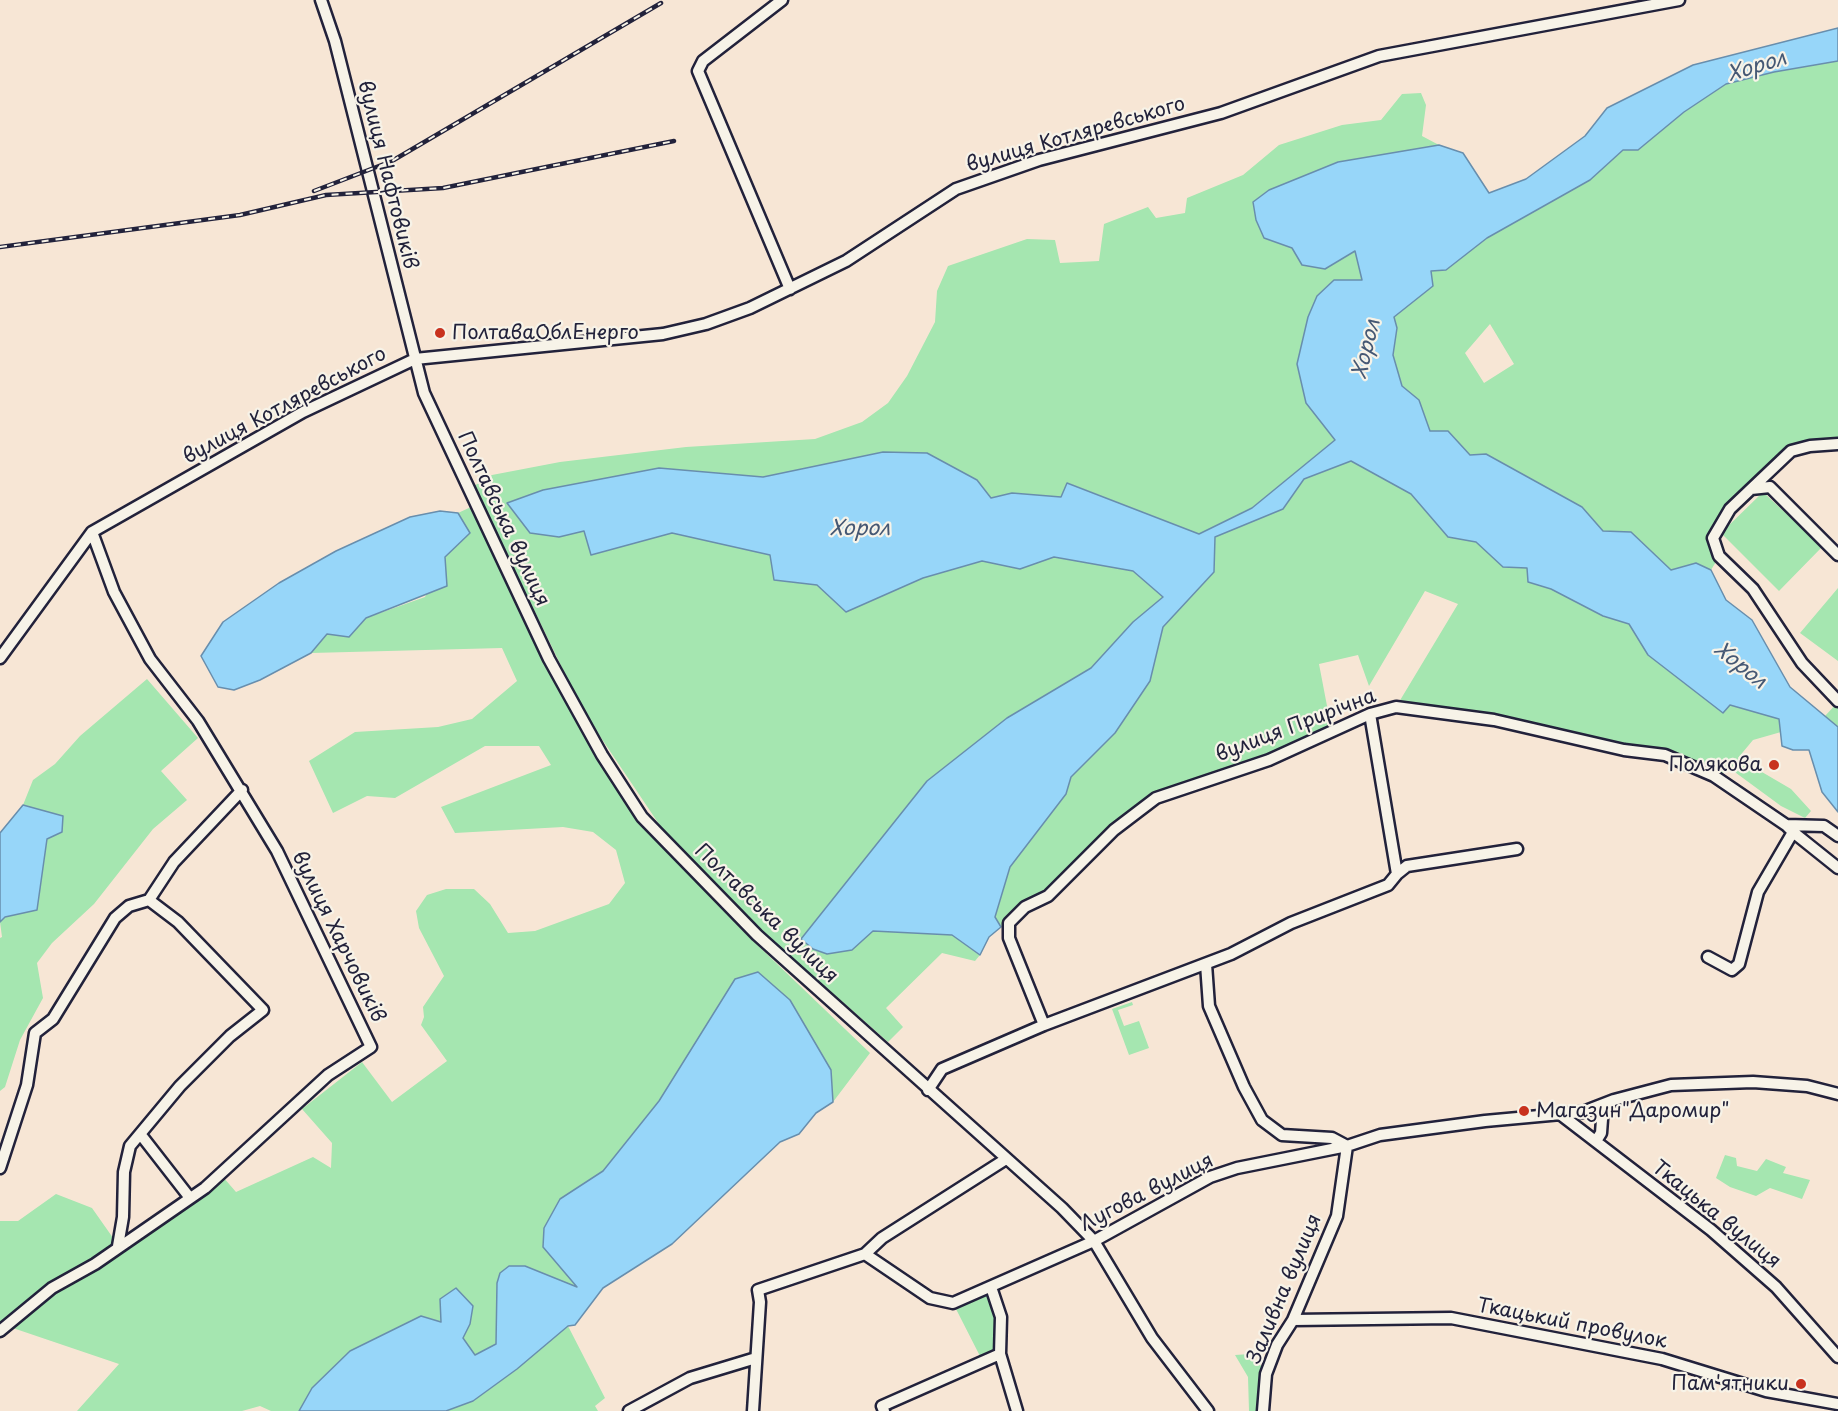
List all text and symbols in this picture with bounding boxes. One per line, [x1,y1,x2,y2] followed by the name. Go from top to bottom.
[1724,46,1790,88] water label: Хорол
[352,78,422,272] street label: вулиця Нафтовиків
[964,92,1188,178] street label: вулиця Котляревського
[1347,317,1387,381] water label: Хорол
[452,321,639,345] place label: ПолтаваОблЕнерго
[433,326,447,340] marker: ПолтаваОблЕнерго
[179,342,391,470] street label: вулиця Котляревського
[452,428,554,610] street label: Полтавська вулиця
[830,516,890,542] water label: Хорол
[1709,637,1771,695] water label: Хорол
[1212,684,1380,768] street label: вулиця Прирічна
[1669,753,1762,777] place label: Полякова
[1767,758,1781,772] marker: Полякова
[689,839,843,989] street label: Полтавська вулиця
[286,848,390,1026] street label: вулиця Харчовиків
[1536,1099,1729,1123] place label: Магазин"Даромир"
[1517,1104,1531,1118] marker: Магазин"Даромир"
[1076,1149,1218,1237] street label: Лугова вулиця
[1647,1156,1785,1274] street label: Ткацька вулиця
[1243,1211,1327,1367] street label: Заливна вулиця
[1475,1294,1669,1354] street label: Ткацький провулок
[1671,1372,1789,1396] place label: Пам'ятники
[1794,1377,1808,1391] marker: Пам'ятники

